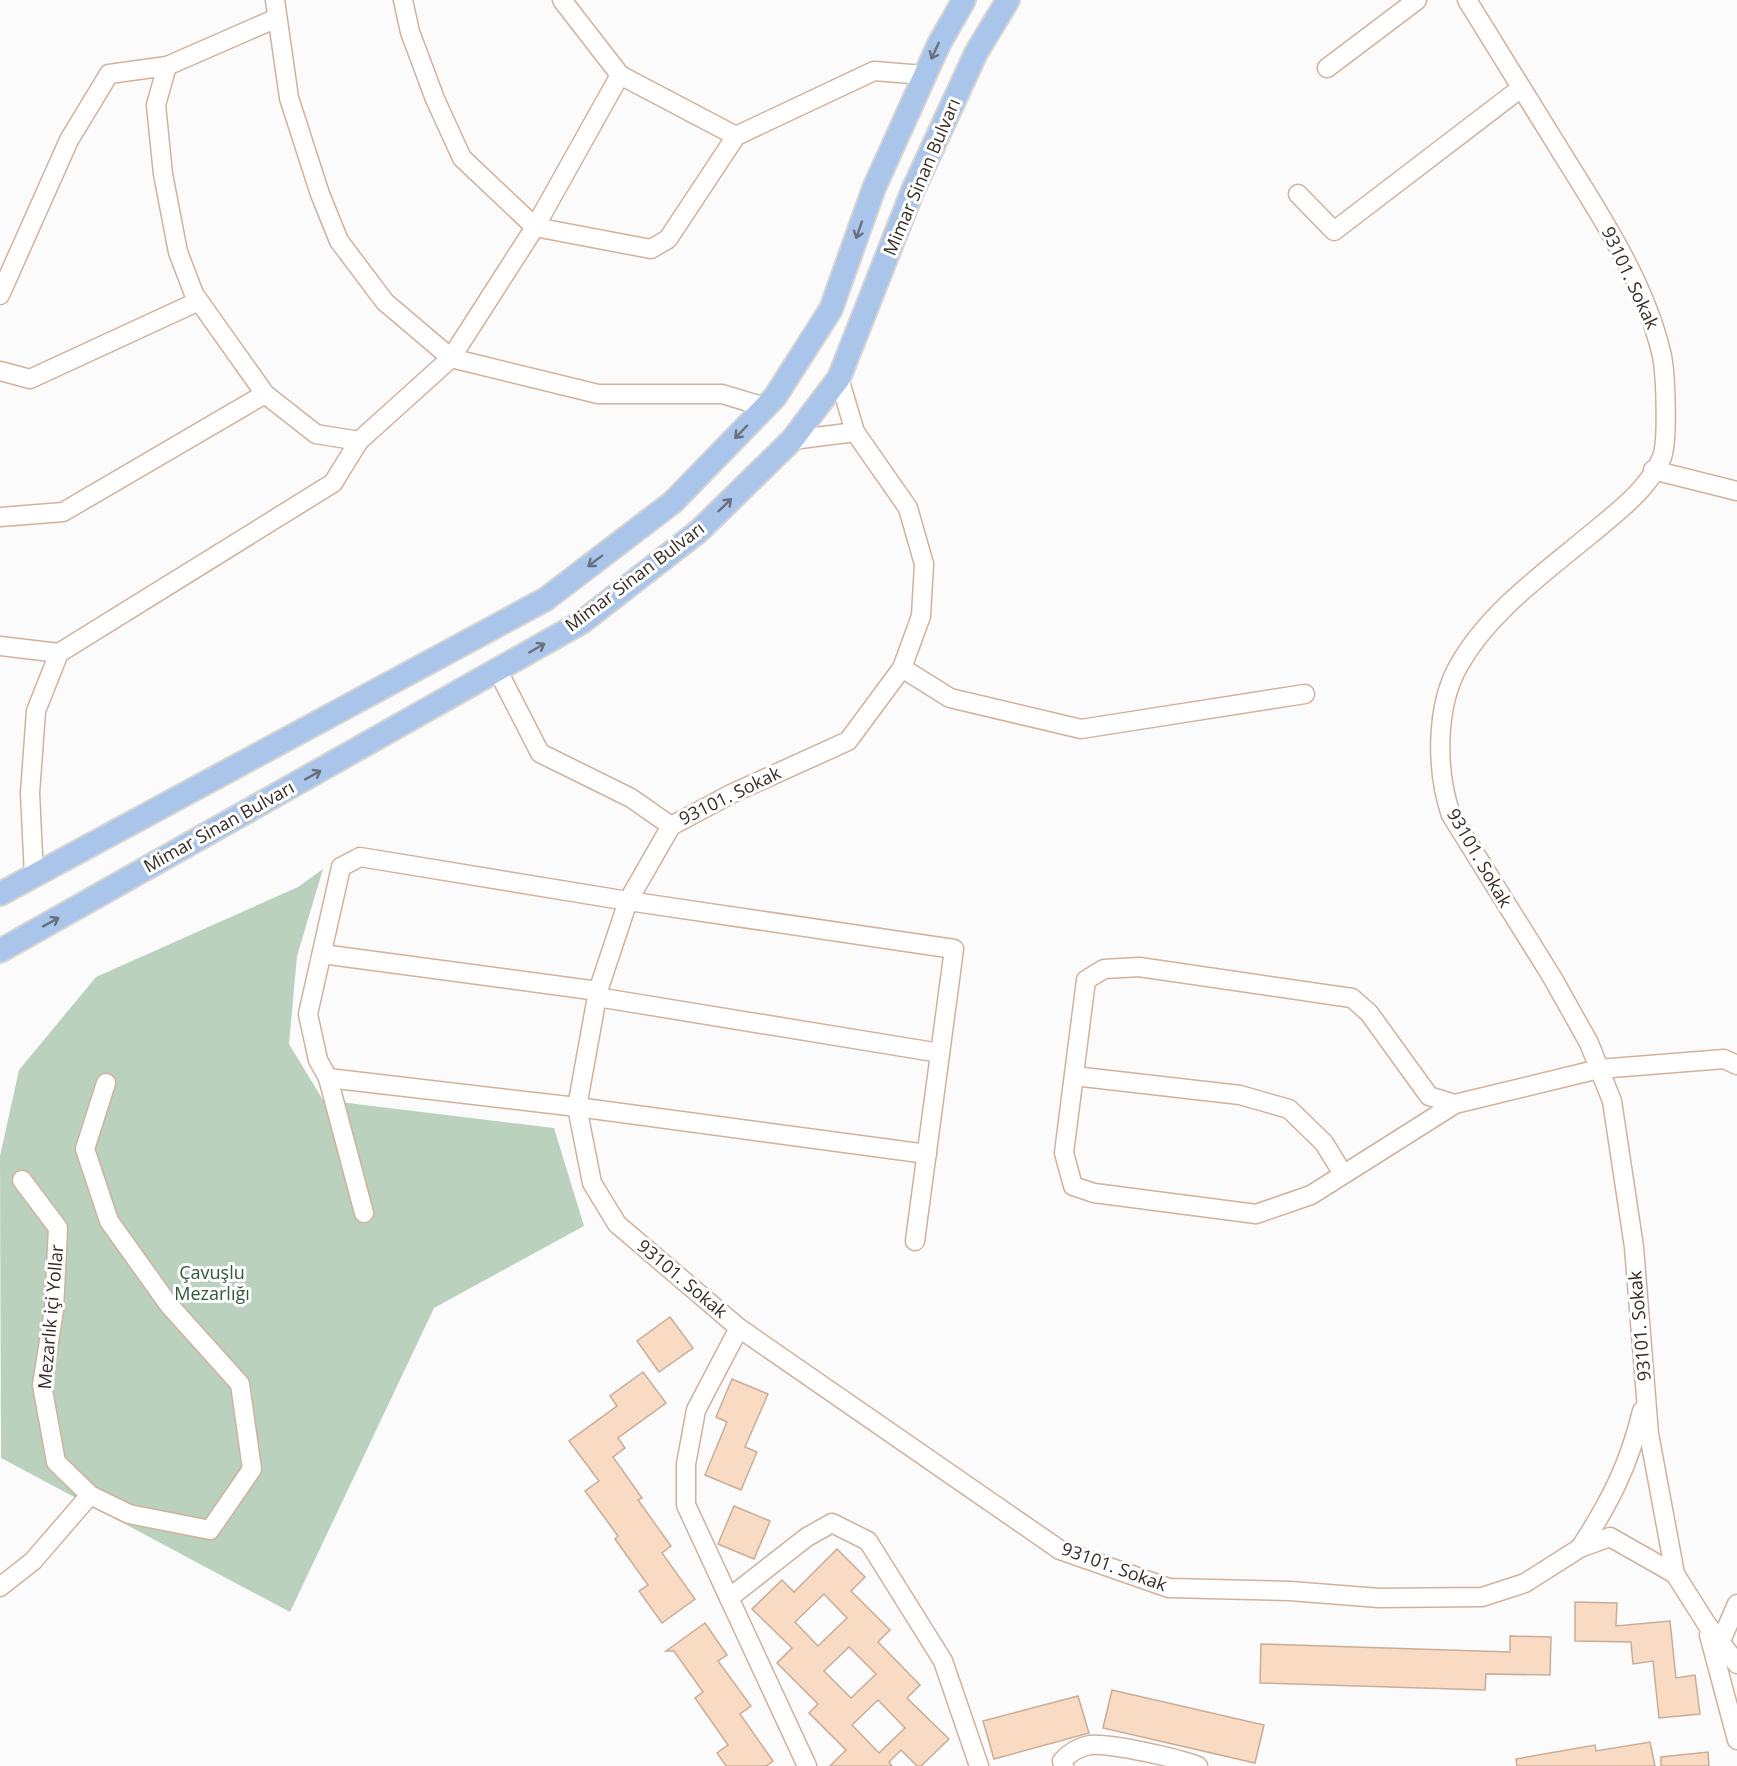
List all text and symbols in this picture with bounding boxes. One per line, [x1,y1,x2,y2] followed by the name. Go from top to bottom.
[929,42,941,60] one-way arrow
[877,94,965,259] street label: Mimar Sinan Bulvarı
[852,220,863,239] one-way arrow
[1597,222,1665,333] street label: 93101. Sokak
[733,425,748,440] one-way arrow
[718,498,733,512] one-way arrow
[560,516,709,637] street label: Mimar Sinan Bulvarı
[587,554,603,567] one-way arrow
[528,642,545,654] one-way arrow
[675,760,785,830] street label: 93101. Sokak
[303,769,321,780] one-way arrow
[139,775,298,878] street label: Mimar Sinan Bulvarı
[1442,804,1518,912] street label: 93101. Sokak
[42,916,59,928] one-way arrow
[633,1234,733,1323] street label: 93101. Sokak
[32,1243,68,1390] street label: Mezarlık içi Yollar
[174,1260,250,1305] park label: Çavuşlu Mezarlığı
[1622,1269,1656,1382] street label: 93101. Sokak
[1058,1536,1171,1596] street label: 93101. Sokak

